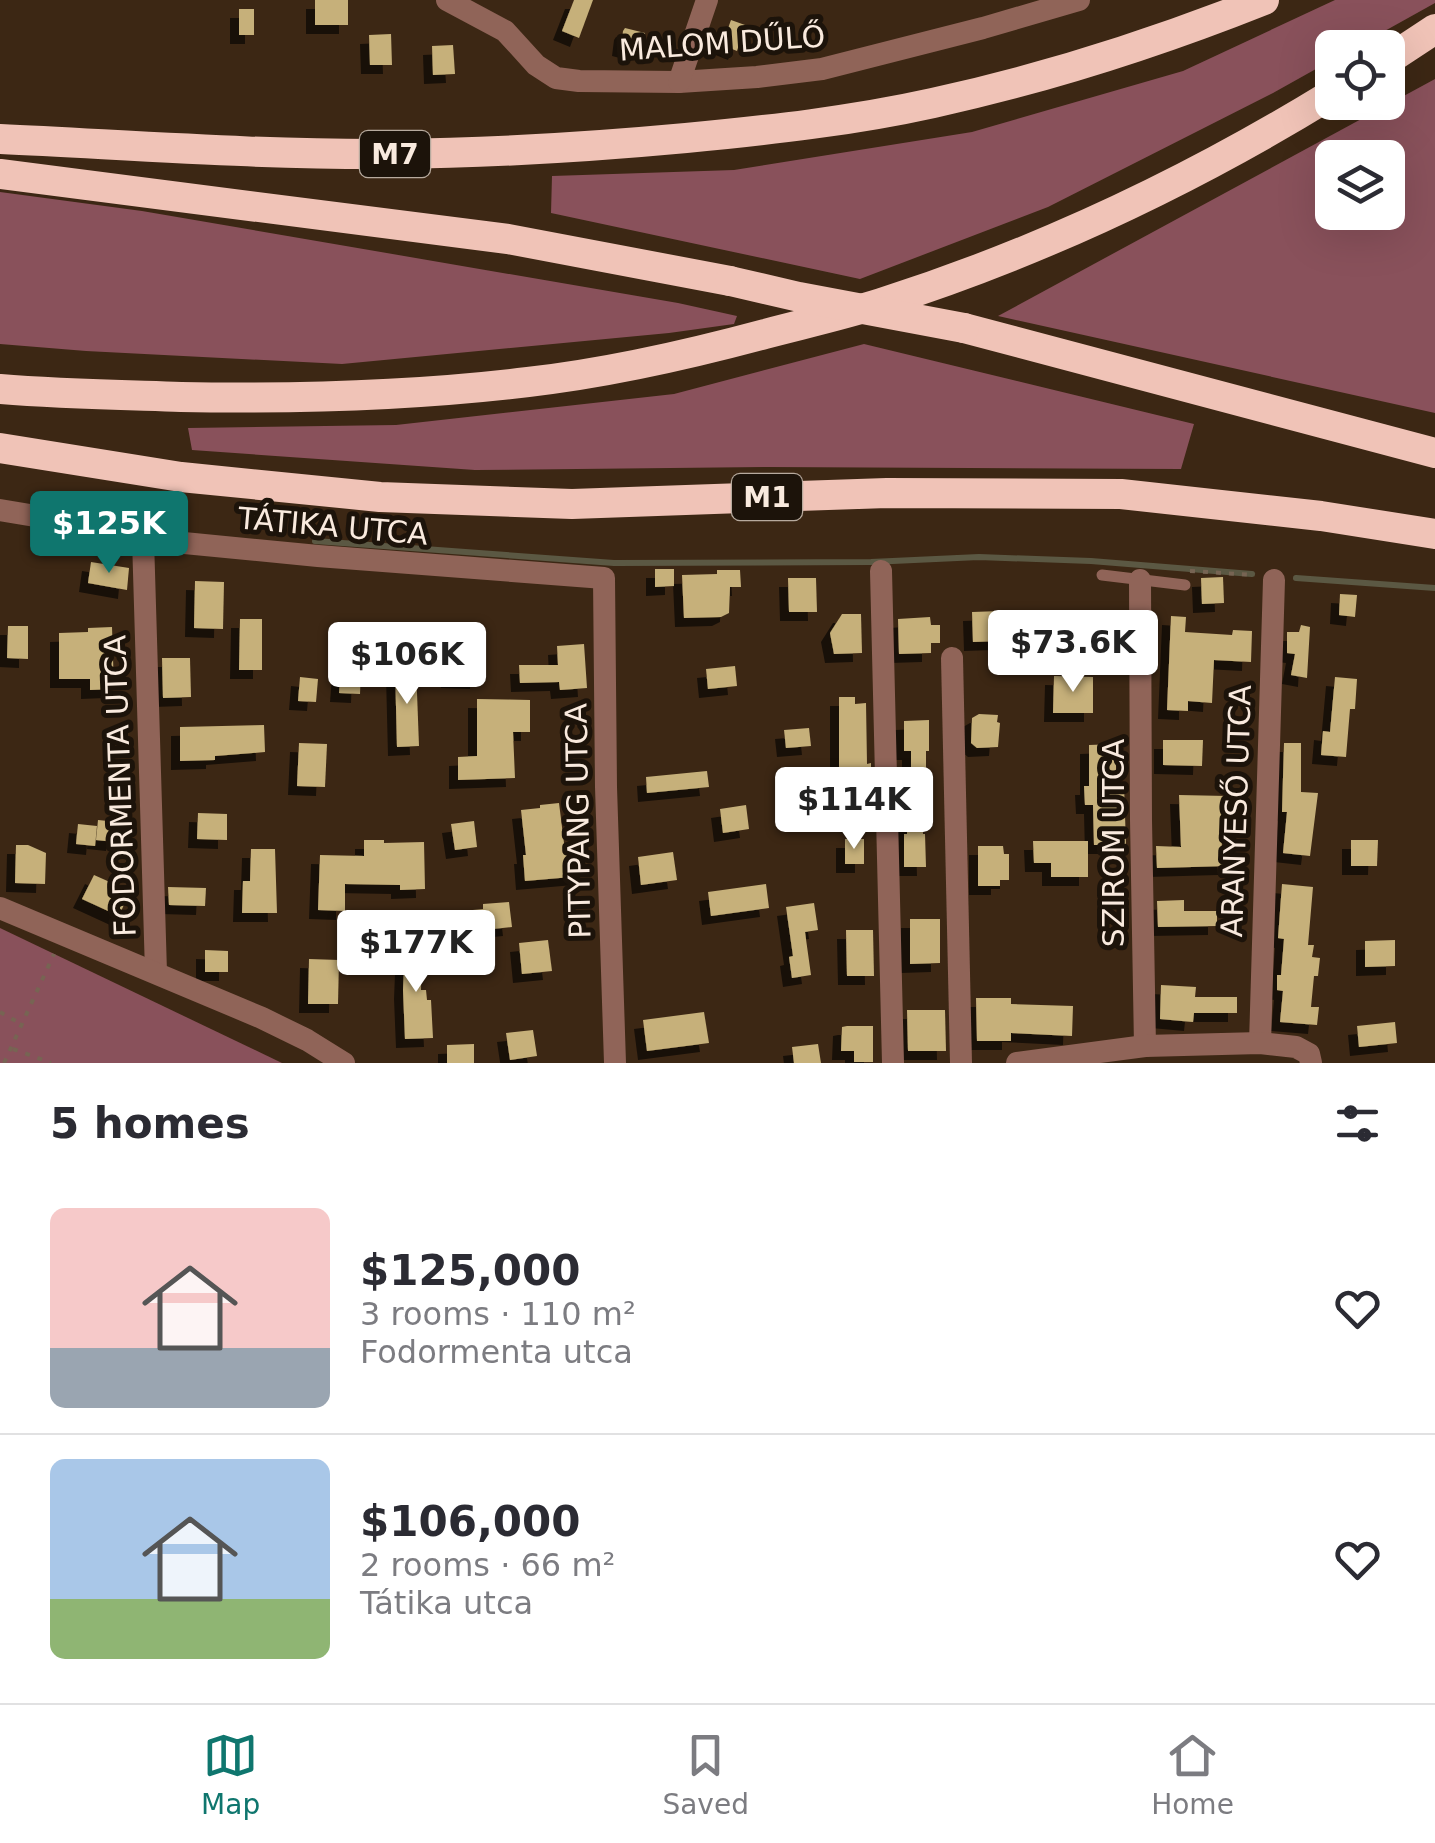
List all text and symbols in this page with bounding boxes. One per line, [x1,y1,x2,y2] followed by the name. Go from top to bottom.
[618,17,826,68] street label: MALOM DŰLŐ
[1315,30,1405,230] map controls
[1315,30,1405,120] button: locate
[360,131,430,177] road number: M7
[1315,140,1405,230] button: layers
[732,474,802,520] road number: M1
[39,491,179,576] pin: $125K
[236,500,430,552] street label: TÁTIKA UTCA
[52,504,166,542] text: $125K
[992,610,1154,695] pin: $73.6K
[337,622,477,707] pin: $106K
[1010,623,1136,661] text: $73.6K
[97,634,143,937] street label: FODORMENTA UTCA
[350,635,464,673] text: $106K
[1213,684,1258,938] street label: ARANYESŐ UTCA
[558,702,598,939] street label: PITYPANG UTCA
[1096,738,1131,947] street label: SZIROM UTCA
[784,767,924,852] pin: $114K
[797,780,911,818] text: $114K
[346,910,486,995] pin: $177K
[359,923,473,961] text: $177K
[1330,1096,1385,1151] icon: filters
[50,1099,250,1148] text: 5 homes
[360,1246,581,1295] text: $125,000
[130,1248,250,1368] icon: home
[1330,1281,1385,1336] icon: heart
[360,1295,636,1333] text: 3 rooms · 110 m²
[360,1333,633,1371] text: Fodormenta utca
[360,1497,581,1546] text: $106,000
[130,1499,250,1619] icon: home
[1330,1532,1385,1587] icon: heart
[360,1546,615,1584] text: 2 rooms · 66 m²
[360,1584,533,1622] text: Tátika utca
[201,1728,260,1821] tab: Map
[662,1728,749,1821] tab: Saved
[1151,1728,1234,1821] tab: Home

